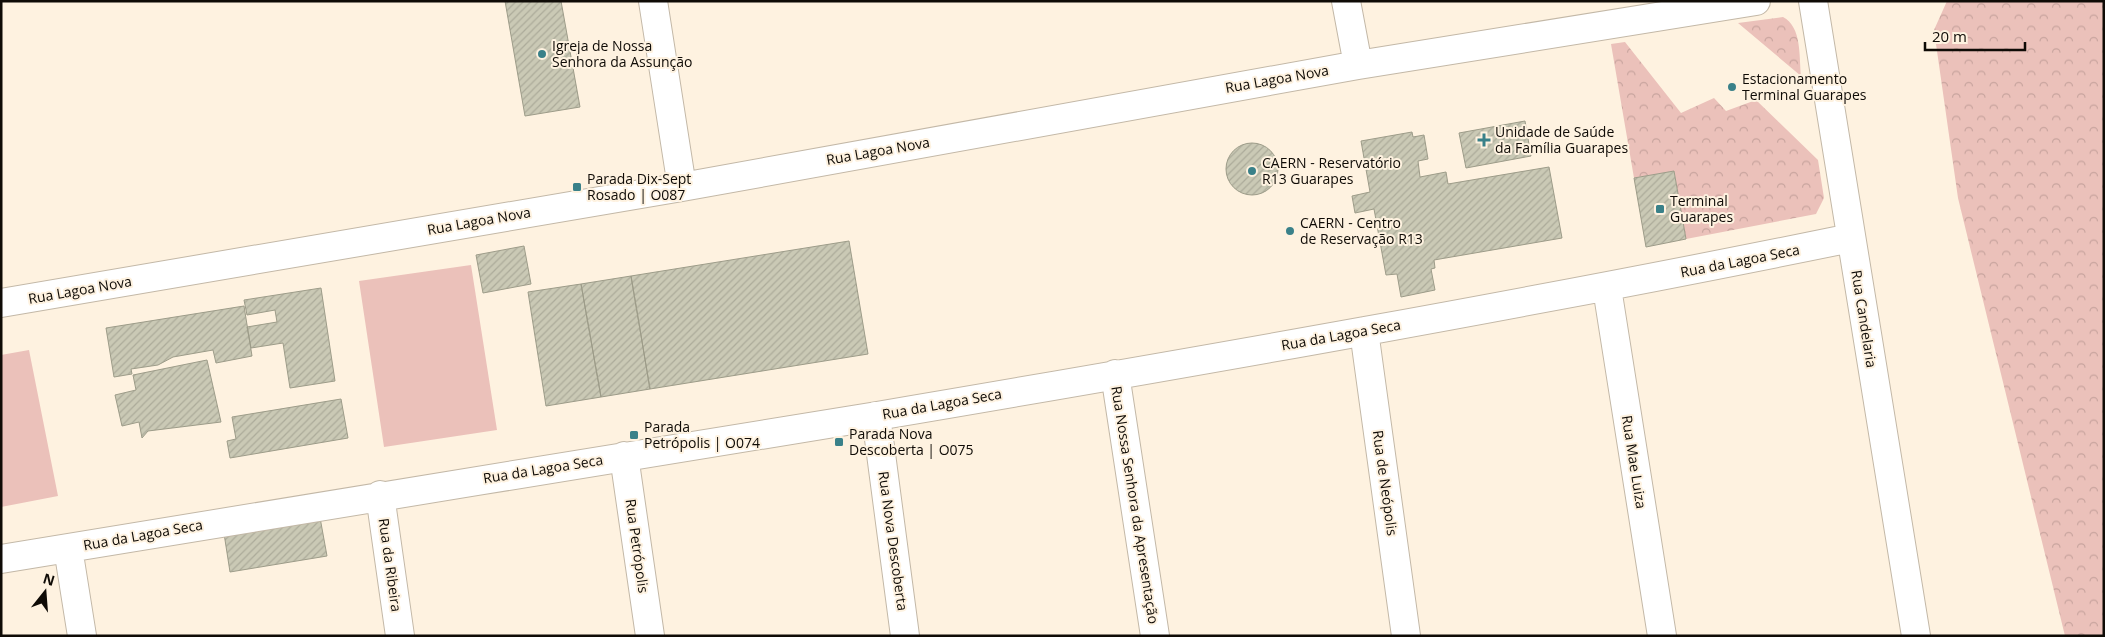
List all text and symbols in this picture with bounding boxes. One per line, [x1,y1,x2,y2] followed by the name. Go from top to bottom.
[1925,20,2025,52] scale bar
[1932,26,1967,46] text: 20 m
[552,36,693,71] place label: Igreja de Nossa Senhora da Assunção
[536,48,548,60] marker: Igreja de Nossa Senhora da Assunção
[1224,60,1330,97] street label: Rua Lagoa Nova
[1742,69,1867,104] place label: Estacionamento Terminal Guarapes
[1726,81,1738,93] marker: Estacionamento Terminal Guarapes
[1495,122,1628,157] place label: Unidade de Saúde da Família Guarapes
[825,132,931,169] street label: Rua Lagoa Nova
[1477,133,1491,147] marker: Unidade de Saúde da Família Guarapes
[1262,153,1401,188] place label: CAERN - Reservatório R13 Guarapes
[1246,165,1258,177] marker: CAERN - Reservatório R13 Guarapes
[587,169,691,204] place label: Parada Dix-Sept Rosado | O087
[571,181,583,193] marker: Parada Dix-Sept Rosado | O087
[1670,191,1733,226] place label: Terminal Guarapes
[426,202,532,239] street label: Rua Lagoa Nova
[1654,203,1666,215] marker: Terminal Guarapes
[1300,213,1423,248] place label: CAERN - Centro de Reservação R13
[1284,225,1296,237] marker: CAERN - Centro de Reservação R13
[1679,240,1801,281] street label: Rua da Lagoa Seca
[1847,269,1882,369] street label: Rua Candelaria
[27,271,133,308] street label: Rua Lagoa Nova
[1280,315,1402,354] street label: Rua da Lagoa Seca
[881,384,1003,423] street label: Rua da Lagoa Seca
[1107,385,1164,625] street label: Rua Nossa Senhora da Apresentação
[1618,414,1651,510] street label: Rua Mae Luiza
[644,417,760,452] place label: Parada Petrópolis | O074
[849,424,974,459] place label: Parada Nova Descoberta | O075
[628,429,640,441] marker: Parada Petrópolis | O074
[1369,429,1402,537] street label: Rua de Neópolis
[833,436,845,448] marker: Parada Nova Descoberta | O075
[482,450,604,487] street label: Rua da Lagoa Seca
[874,470,913,612] street label: Rua Nova Descoberta
[621,498,654,595] street label: Rua Petrópolis
[82,515,204,554] street label: Rua da Lagoa Seca
[375,517,406,613] street label: Rua da Ribeira
[20,567,70,617] north arrow
[41,568,57,590] text: N

